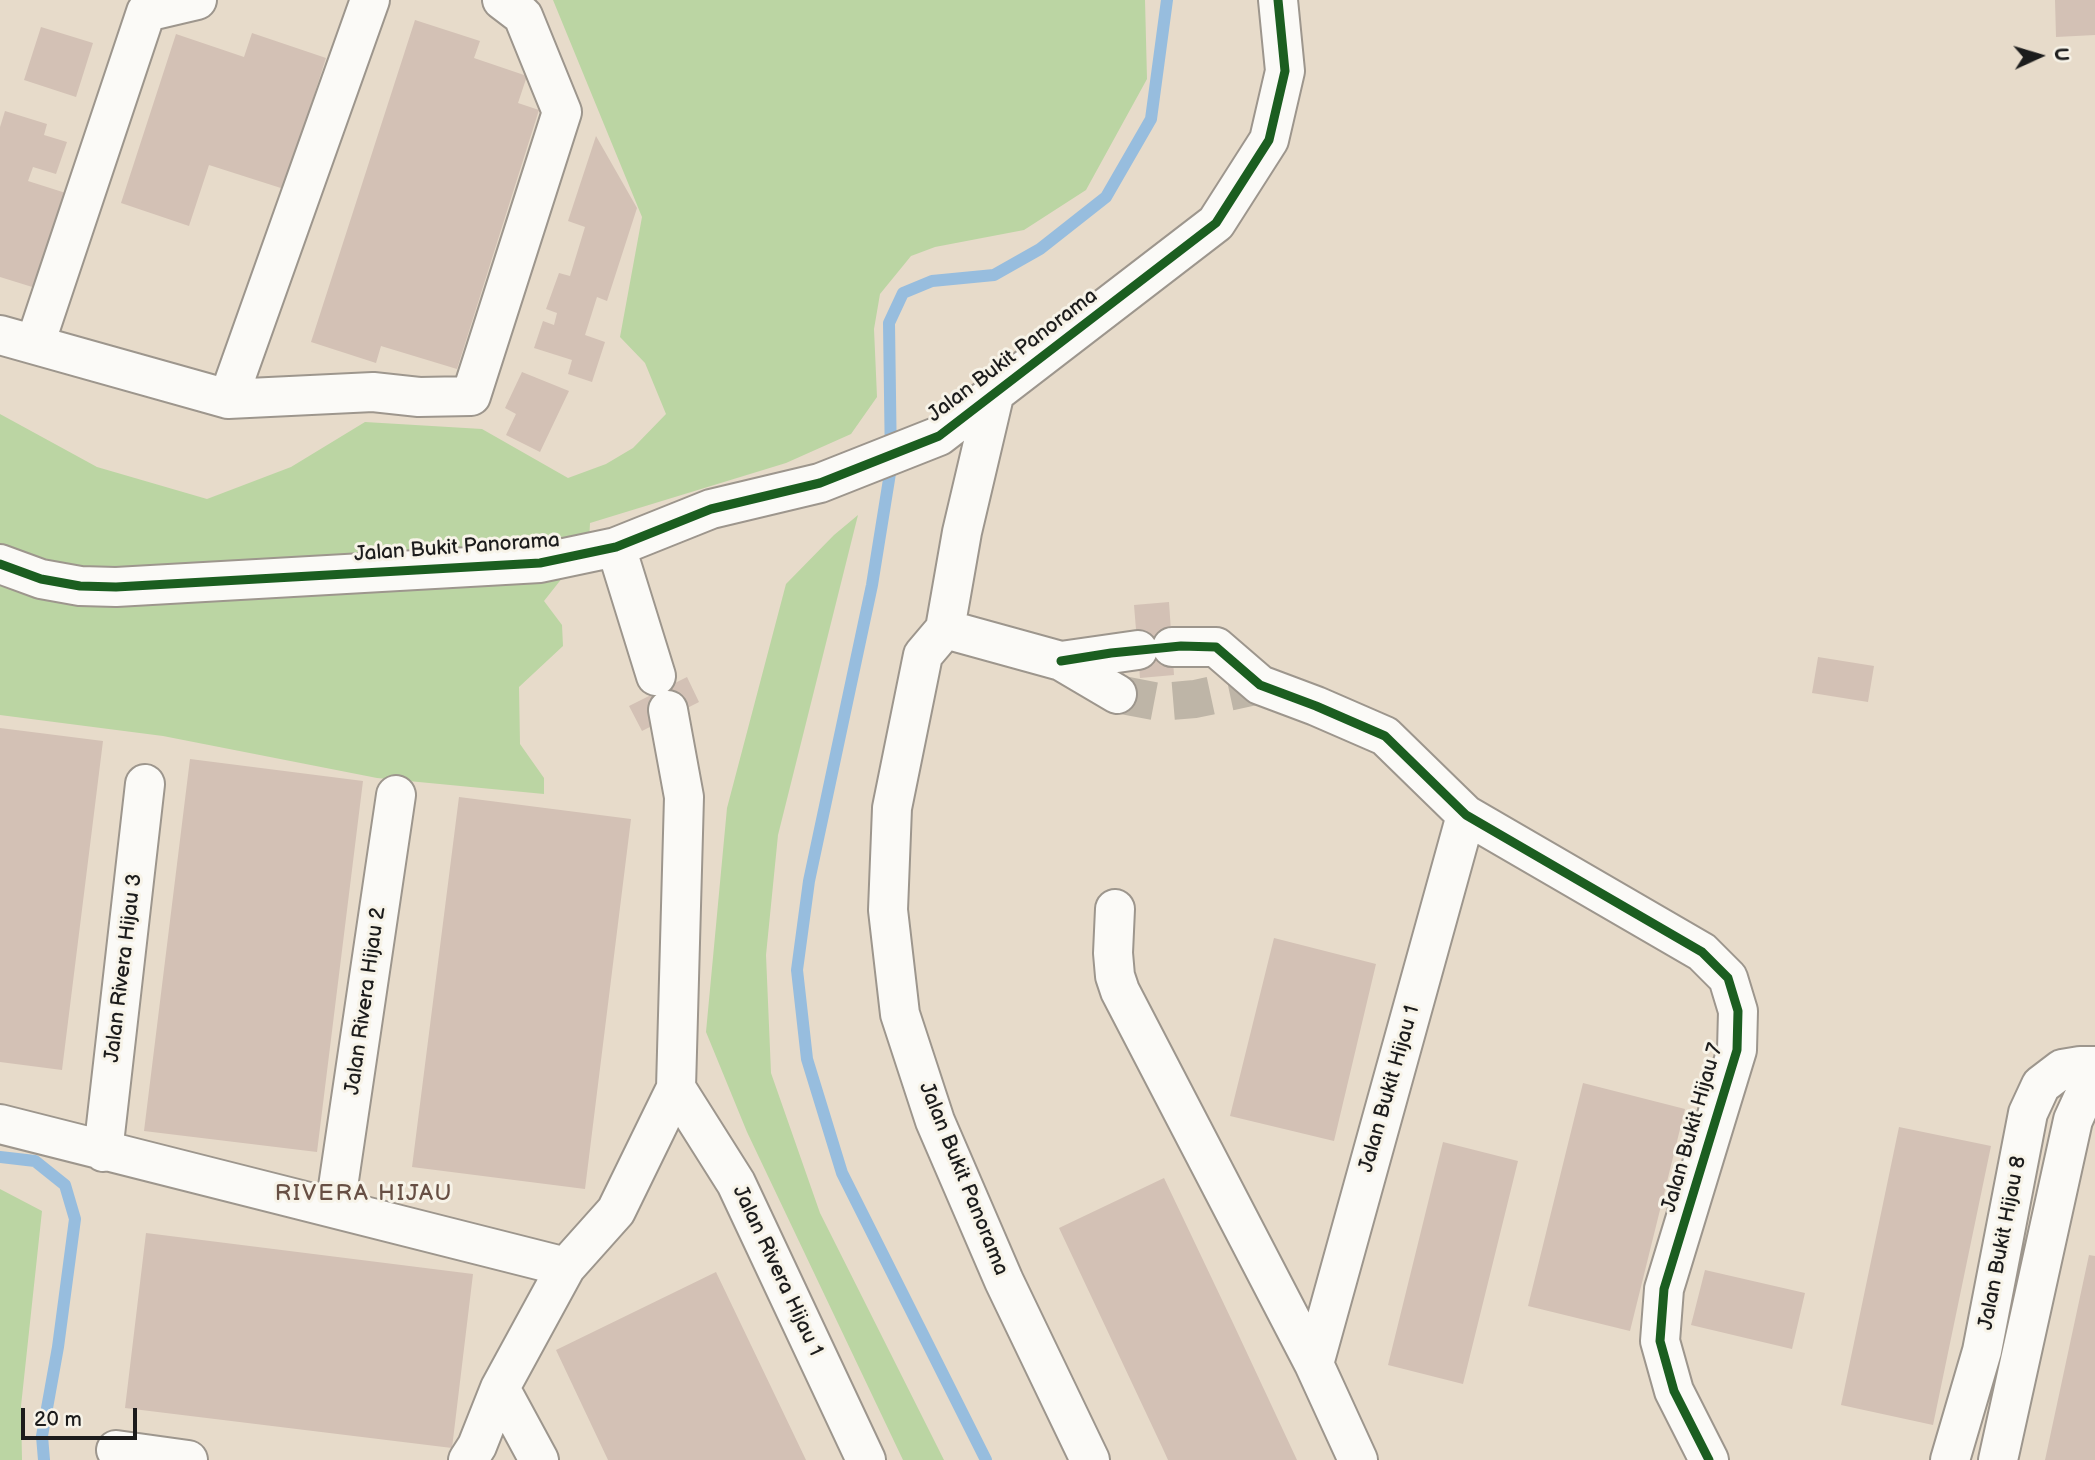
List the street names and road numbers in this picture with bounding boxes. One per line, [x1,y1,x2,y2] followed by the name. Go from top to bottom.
[923,284,1103,428] street label: Jalan Bukit Panorama
[353,528,561,568] street label: Jalan Bukit Panorama
[100,872,148,1064] street label: Jalan Rivera Hijau 3
[340,905,392,1097] street label: Jalan Rivera Hijau 2
[1354,1003,1426,1175] street label: Jalan Bukit Hijau 1
[1657,1041,1729,1215] street label: Jalan Bukit Hijau 7
[913,1079,1013,1279] street label: Jalan Bukit Panorama
[1974,1154,2032,1332] street label: Jalan Bukit Hijau 8
[726,1182,828,1360] street label: Jalan Rivera Hijau 1

